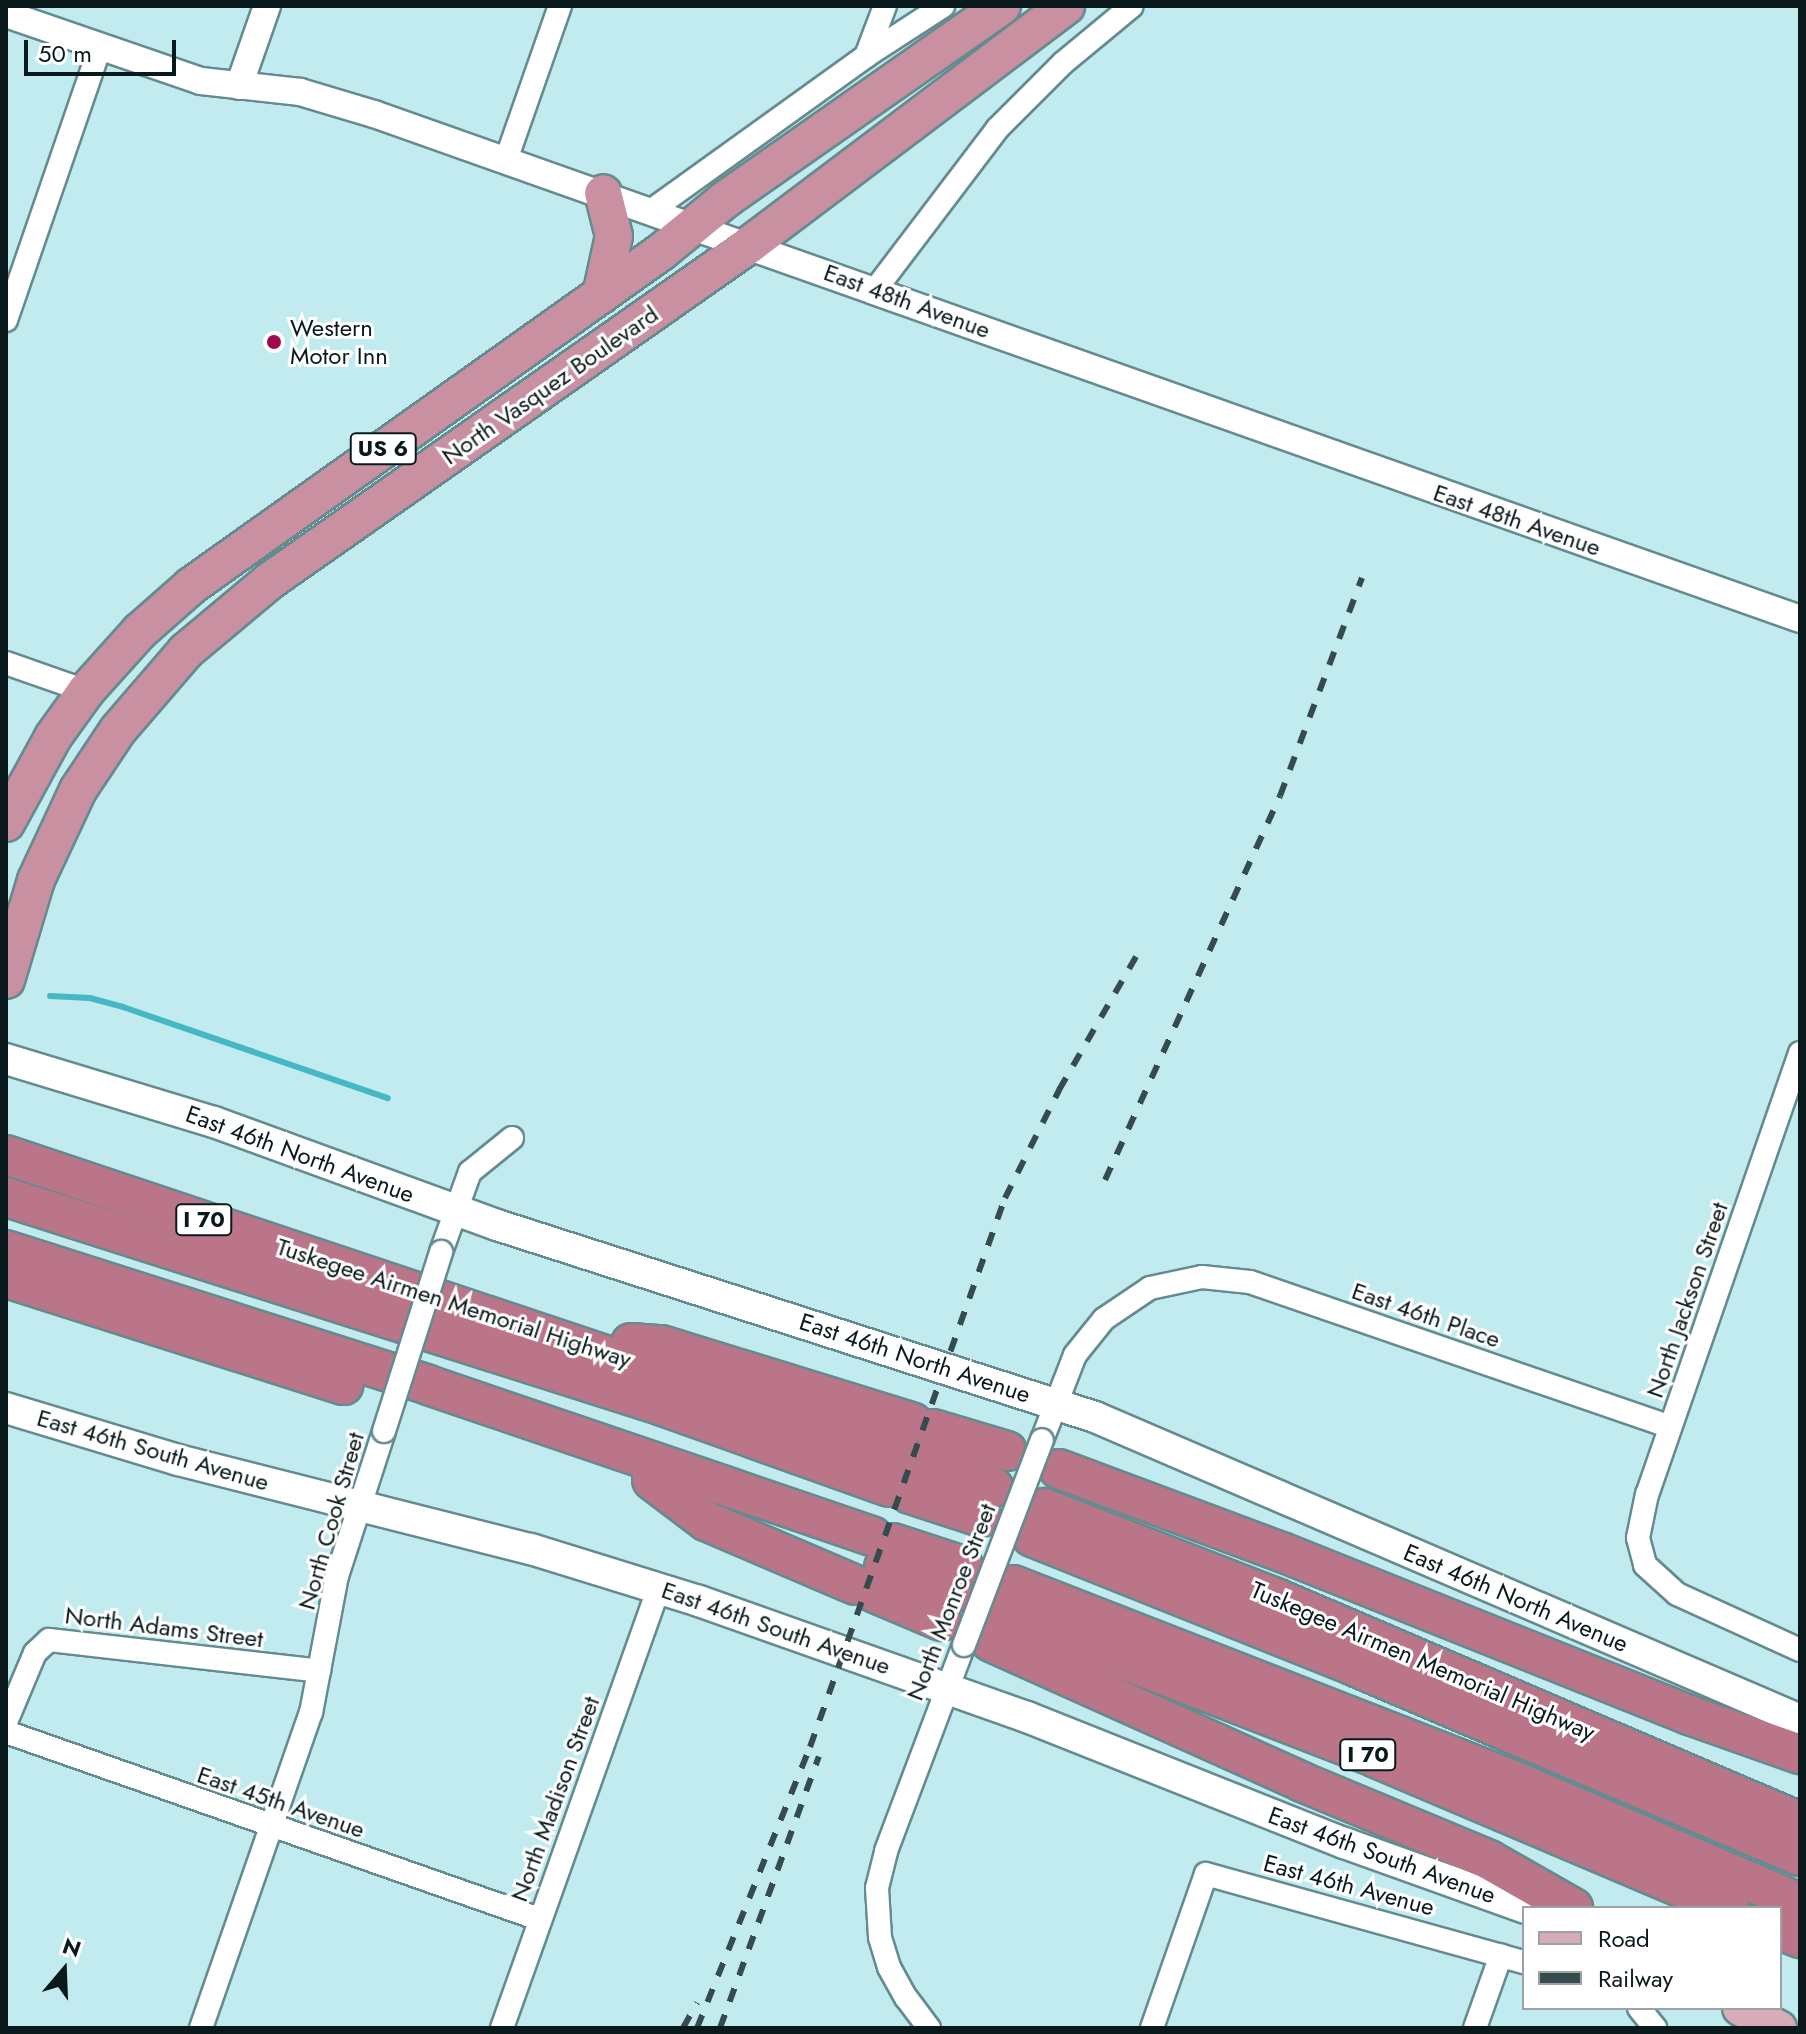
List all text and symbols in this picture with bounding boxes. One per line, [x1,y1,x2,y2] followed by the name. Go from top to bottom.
[28,24,180,74] scale bar
[38,36,92,71] text: 50 m
[820,258,994,344] street label: East 48th Avenue
[436,299,664,471] street label: North Vasquez Boulevard
[290,314,388,370] place label: Western Motor Inn
[265,333,283,351] marker: Western Motor Inn
[349,431,417,467] road number: US 6
[1430,478,1604,562] street label: East 48th Avenue
[182,1099,418,1209] street label: East 46th North Avenue
[1640,1199,1734,1401] street label: North Jackson Street
[174,1202,234,1238] road number: I 70
[273,1232,635,1374] street label: Tuskegee Airmen Memorial Highway
[1348,1276,1504,1354] street label: East 46th Place
[796,1307,1034,1409] street label: East 46th North Avenue
[34,1403,272,1497] street label: East 46th South Avenue
[292,1429,370,1613] street label: North Cook Street
[900,1500,1002,1704] street label: North Monroe Street
[1399,1538,1633,1658] street label: East 46th North Avenue
[658,1575,894,1681] street label: East 46th South Avenue
[1247,1575,1599,1747] street label: Tuskegee Airmen Memorial Highway
[63,1601,265,1653] street label: North Adams Street
[504,1692,606,1906] street label: North Madison Street
[1338,1737,1398,1773] road number: I 70
[193,1760,369,1844] street label: East 45th Avenue
[1264,1800,1500,1910] street label: East 46th South Avenue
[1261,1848,1437,1922] street label: East 46th Avenue
[1522,1906,1782,2010] legend
[1598,1921,1650,1956] text: Road
[58,1929,85,1965] text: N
[24,1930,104,2010] north arrow
[1598,1961,1673,1996] text: Railway

